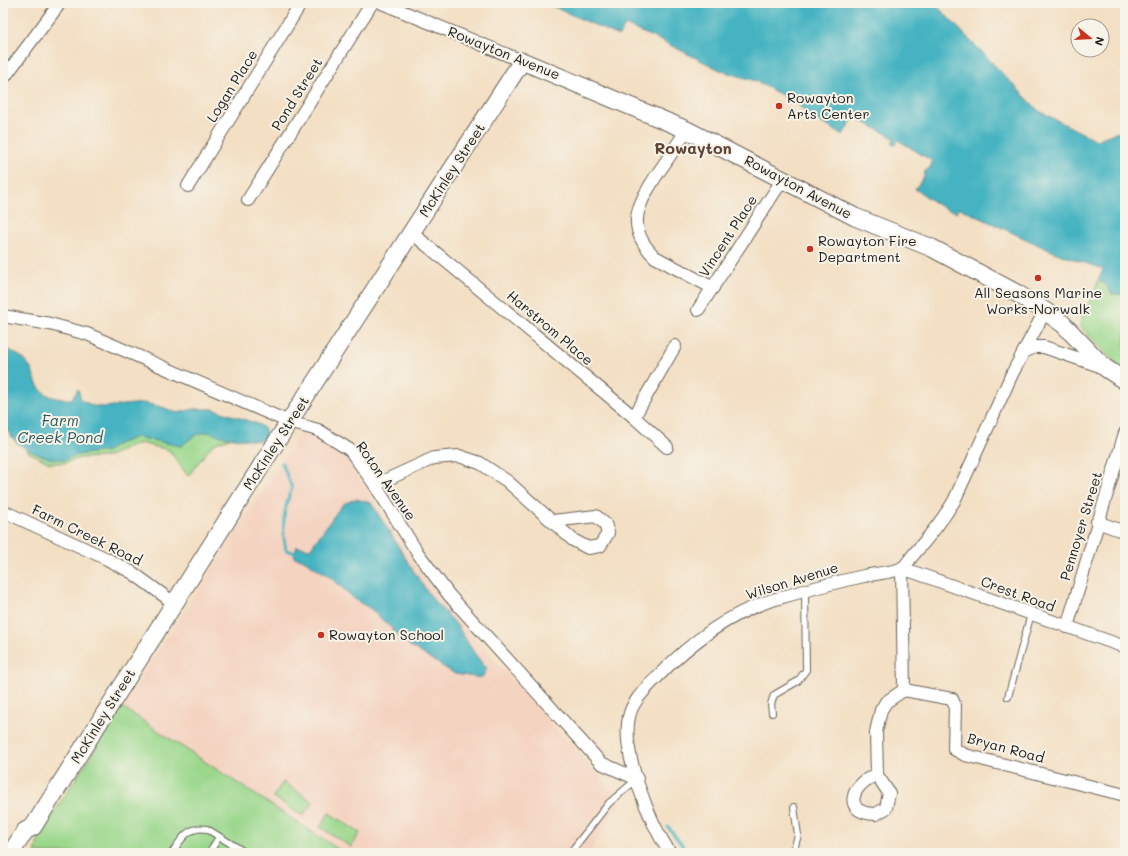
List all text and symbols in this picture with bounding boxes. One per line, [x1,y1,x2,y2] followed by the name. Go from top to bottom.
[1070,18,1110,58] north arrow
[445,21,563,84] street label: Rowayton Avenue
[1092,35,1108,48] text: N
[202,46,261,126] street label: Logan Place
[267,54,326,134] street label: Pond Street
[787,88,869,123] place label: Rowayton Arts Center
[774,101,784,111] marker: Rowayton Arts Center
[414,119,489,220] street label: McKinley Street
[654,137,732,158] district label: Rowayton
[741,150,855,223] street label: Rowayton Avenue
[694,191,761,280] street label: Vincent Place
[818,231,917,266] place label: Rowayton Fire Department
[805,244,815,254] marker: Rowayton Fire Department
[1033,273,1043,283] marker: All Seasons Marine Works-Norwalk
[974,283,1102,318] place label: All Seasons Marine Works-Norwalk
[503,286,598,369] street label: Harstrom Place
[238,392,313,493] street label: McKinley Street
[17,410,104,447] water label: Farm Creek Pond
[352,437,421,524] street label: Roton Avenue
[1055,469,1106,583] street label: Pennoyer Street
[29,500,146,570] street label: Farm Creek Road
[743,557,840,604] street label: Wilson Avenue
[978,571,1058,616] street label: Crest Road
[329,625,444,644] place label: Rowayton School
[316,630,326,640] marker: Rowayton School
[66,665,139,767] street label: McKinley Street
[966,728,1047,767] street label: Bryan Road

